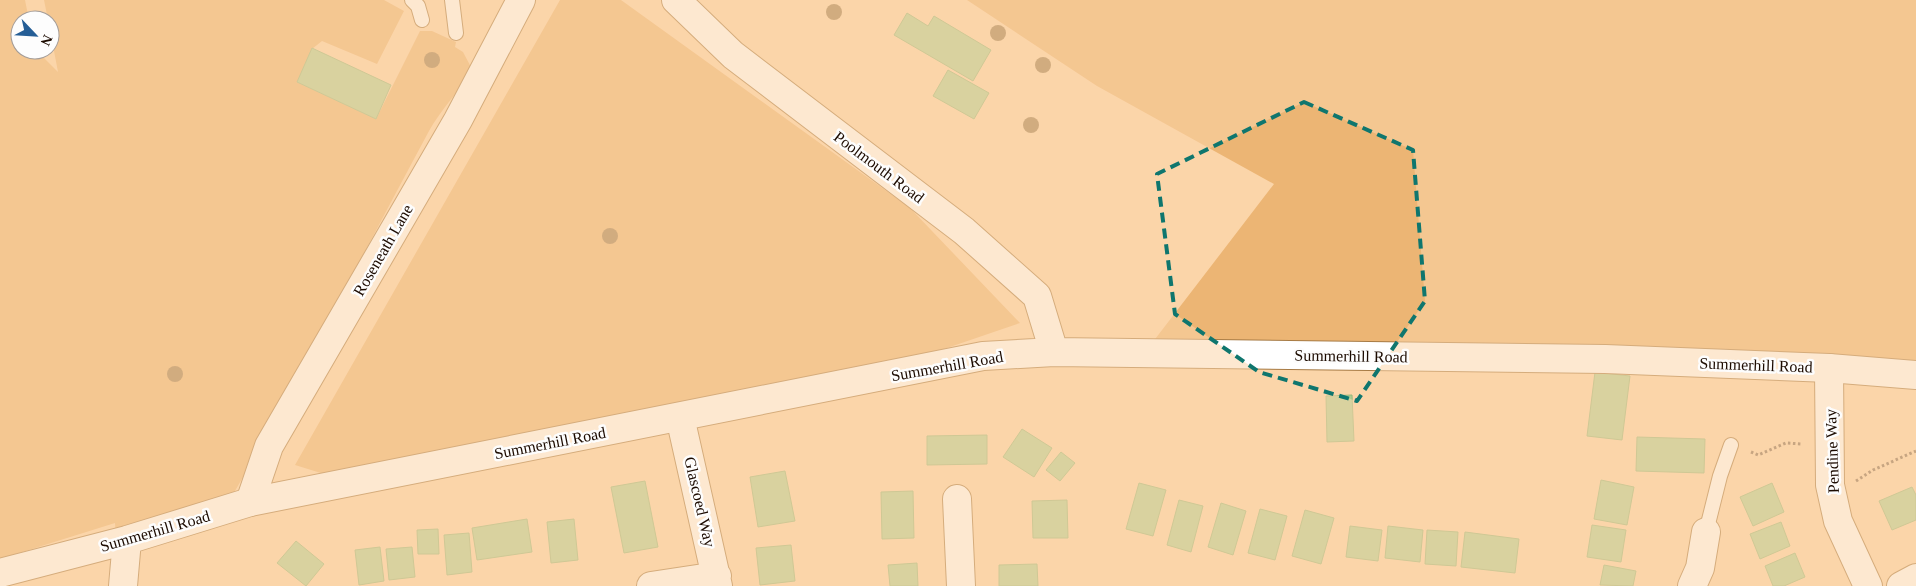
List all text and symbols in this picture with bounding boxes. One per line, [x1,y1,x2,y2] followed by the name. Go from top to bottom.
[10,10,60,60] north arrow
[37,33,55,48] text: N
[831,128,927,206] street label: Poolmouth Road
[350,201,416,299] street label: Roseneath Lane
[1294,347,1408,365] street label: Summerhill Road
[890,348,1004,384] street label: Summerhill Road
[1699,355,1813,375] street label: Summerhill Road
[1822,409,1843,493] street label: Pendine Way
[493,424,607,462] street label: Summerhill Road
[680,455,719,549] street label: Glascoed Way
[98,507,212,555] street label: Summerhill Road

